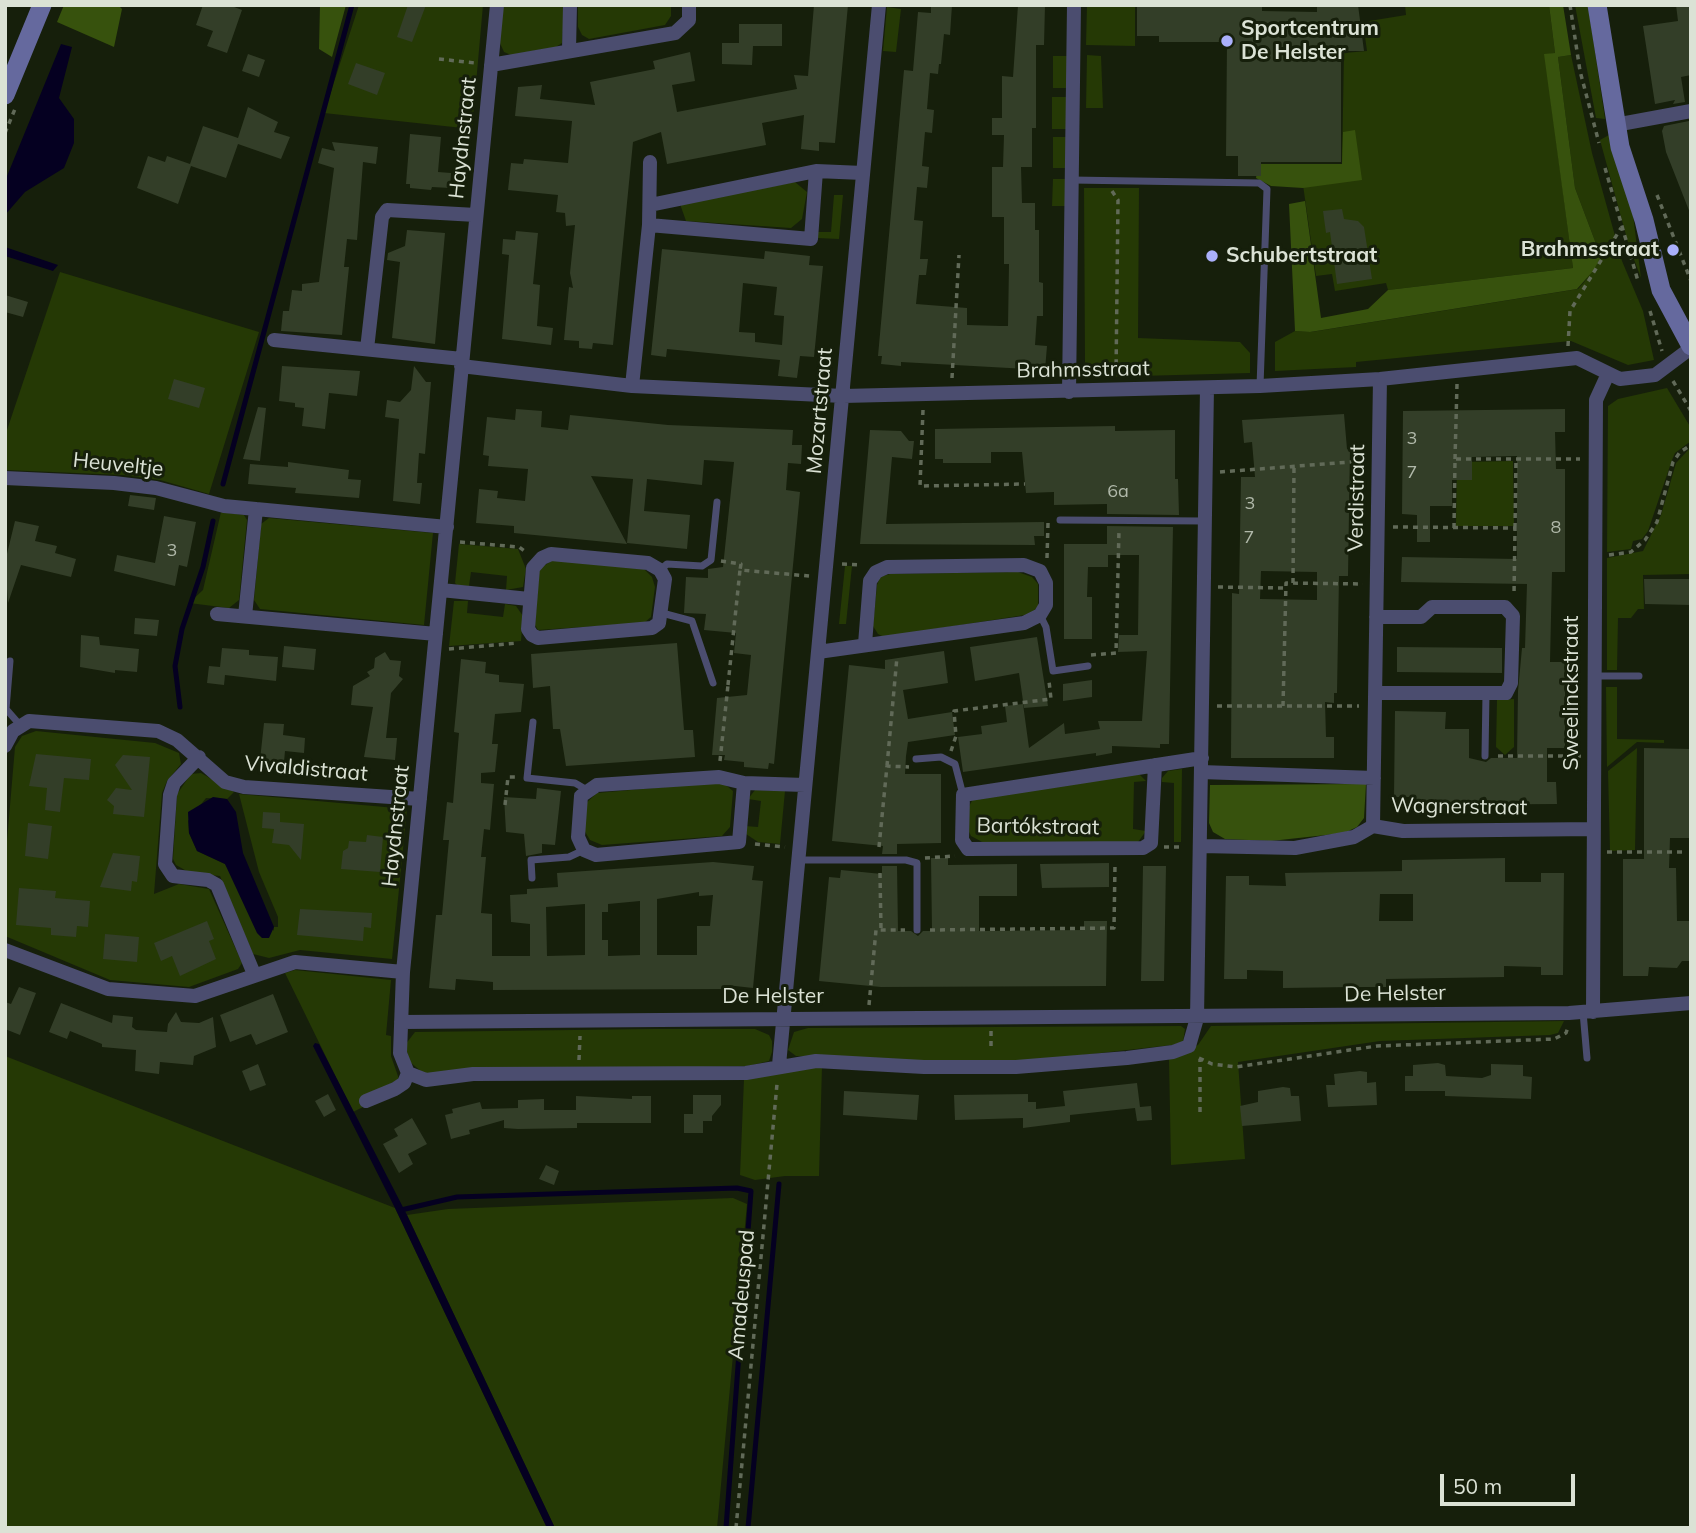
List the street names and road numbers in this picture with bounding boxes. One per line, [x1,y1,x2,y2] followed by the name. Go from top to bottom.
[444,76,482,200] street label: Haydnstraat
[802,347,838,475] street label: Mozartstraat
[1016,356,1150,384] street label: Brahmsstraat
[1343,444,1371,552] street label: Verdistraat
[72,448,164,482] street label: Heuveltje
[1559,616,1585,770] street label: Sweelinckstraat
[243,751,369,787] street label: Vivaldistraat
[377,764,415,888] street label: Haydnstraat
[1391,793,1527,821] street label: Wagnerstraat
[976,813,1100,841] street label: Bartókstraat
[1344,981,1446,1007] street label: De Helster
[722,984,824,1010] street label: De Helster
[724,1229,760,1361] street label: Amadeuspad

